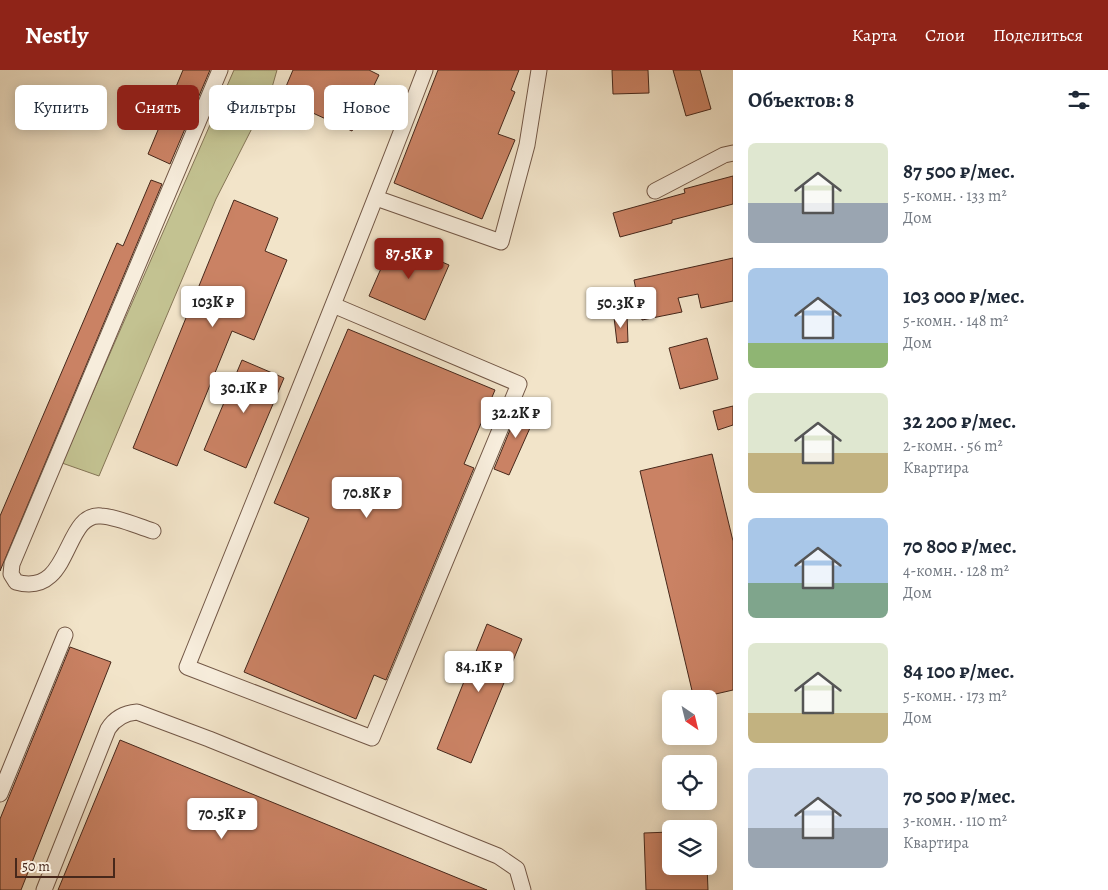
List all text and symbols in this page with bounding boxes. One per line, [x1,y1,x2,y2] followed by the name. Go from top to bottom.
[25,19,88,51] text: Nestly
[852,23,897,47] text: Карта
[925,23,965,47] text: Слои
[993,23,1083,47] text: Поделиться
[15,85,107,130] chip: Купить
[117,85,199,130] chip: Снять
[209,85,314,130] chip: Фильтры
[324,85,408,130] chip: Новое
[748,86,854,114] text: Объектов: 8
[1065,86,1093,114] icon: filters
[903,157,1015,185] text: 87 500 ₽/мес.
[788,163,848,223] icon: home
[903,185,1007,207] text: 5-комн. · 133 m²
[903,207,932,229] text: Дом
[363,238,455,280] pin: 87.5K ₽
[385,243,433,265] text: 87.5K ₽
[903,282,1025,310] text: 103 000 ₽/мес.
[172,286,254,328] pin: 103K ₽
[575,286,667,329] pin: 50.3K ₽
[788,288,848,348] icon: home
[192,291,234,313] text: 103K ₽
[597,292,645,314] text: 50.3K ₽
[903,310,1008,332] text: 5-комн. · 148 m²
[903,332,932,354] text: Дом
[198,372,290,414] pin: 30.1K ₽
[221,377,267,399] text: 30.1K ₽
[470,396,562,439] pin: 32.2K ₽
[492,402,540,424] text: 32.2K ₽
[903,407,1017,435] text: 32 200 ₽/мес.
[788,413,848,473] icon: home
[903,435,1003,457] text: 2-комн. · 56 m²
[903,457,969,479] text: Квартира
[321,476,413,519] pin: 70.8K ₽
[343,482,391,504] text: 70.8K ₽
[903,532,1017,560] text: 70 800 ₽/мес.
[788,538,848,598] icon: home
[903,560,1009,582] text: 4-комн. · 128 m²
[903,582,932,604] text: Дом
[433,650,525,693] pin: 84.1K ₽
[456,656,502,678] text: 84.1K ₽
[903,657,1015,685] text: 84 100 ₽/мес.
[788,663,848,723] icon: home
[903,685,1007,707] text: 5-комн. · 173 m²
[662,690,718,745] north arrow
[662,690,717,875] map controls
[903,707,932,729] text: Дом
[662,755,717,810] button: locate
[903,782,1016,810] text: 70 500 ₽/мес.
[788,788,848,848] icon: home
[176,798,268,840] pin: 70.5K ₽
[198,803,246,825] text: 70.5K ₽
[903,810,1007,832] text: 3-комн. · 110 m²
[662,820,717,875] button: layers
[903,832,969,854] text: Квартира
[15,855,115,878] scale bar
[22,857,50,876] text: 50 m

